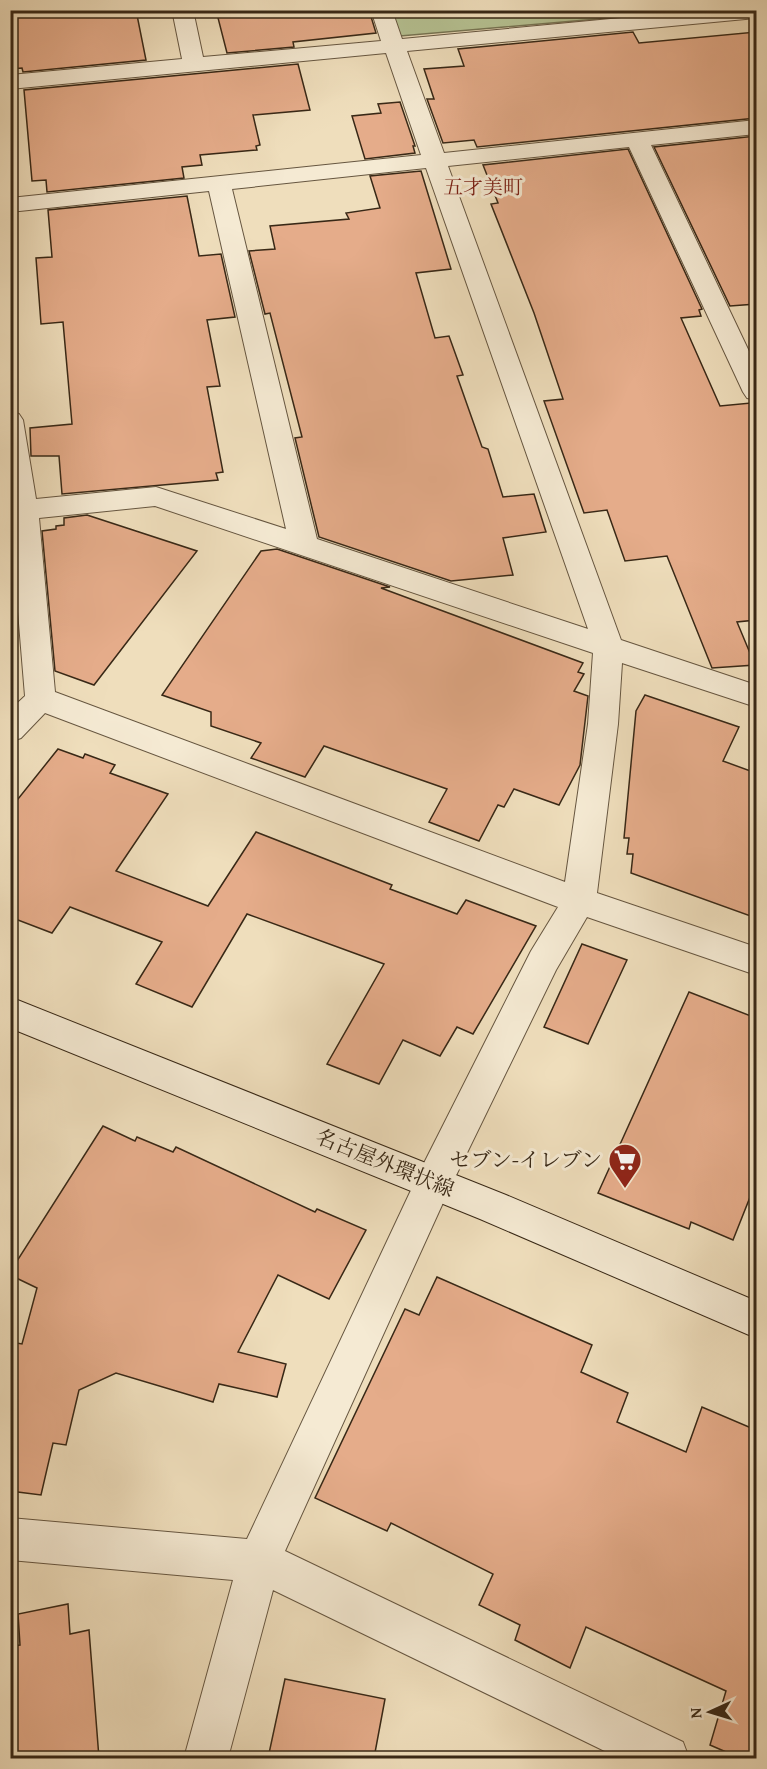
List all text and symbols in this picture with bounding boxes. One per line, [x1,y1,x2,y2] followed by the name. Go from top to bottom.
[443,172,523,201] district label: 五才美町
[311,1121,459,1204] street label: 名古屋外環状線
[607,1142,643,1189] supermarket icon: セブン-イレブン
[449,1144,602,1175] place label: セブン-イレブン
[680,1682,740,1742] north arrow
[683,1707,707,1719] text: N

